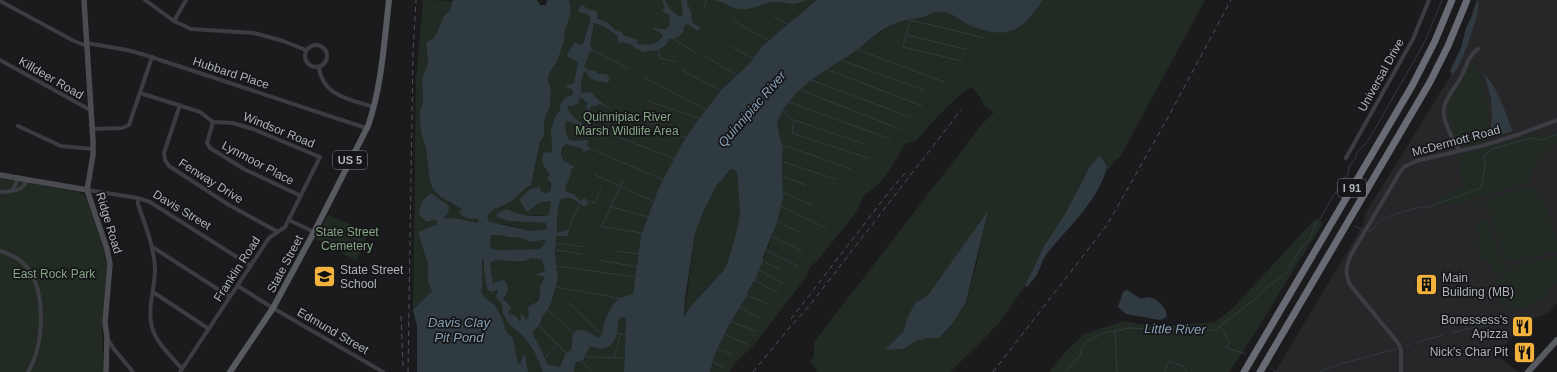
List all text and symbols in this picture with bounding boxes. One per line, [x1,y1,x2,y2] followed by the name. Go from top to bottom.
[1355,36,1407,114] street label: Universal Drive
[16,54,86,102] street label: Killdeer Road
[191,54,271,92] street label: Hubbard Place
[715,68,789,150] water label: Quinnipiac River
[241,109,317,151] street label: Windsor Road
[575,110,679,138] park label: Quinnipiac River Marsh Wildlife Area
[1410,123,1502,159] street label: McDermott Road
[220,138,297,188] street label: Lynmoor Place
[333,151,367,169] road number: US 5
[176,156,246,207] street label: Fenway Drive
[1338,179,1366,197] road number: I 91
[150,187,214,233] street label: Davis Street
[93,191,125,255] street label: Ridge Road
[315,225,379,253] park label: State Street Cemetery
[264,232,306,295] street label: State Street
[211,234,263,304] street label: Franklin Road
[340,263,404,291] place label: State Street School
[312,264,338,290] school or university icon: State Street School
[13,267,96,281] park label: East Rock Park
[1442,271,1514,299] place label: Main Building (MB)
[1413,272,1439,298] building icon: Main Building (MB)
[295,305,372,357] street label: Edmund Street
[1441,313,1508,341] place label: Bonessess's Apizza
[1510,314,1536,340] restaurant icon: Bonessess's Apizza
[428,315,492,345] water label: Davis Clay Pit Pond
[1144,321,1206,337] water label: Little River
[1511,339,1537,365] restaurant icon: Nick's Char Pit
[1430,345,1509,359] place label: Nick's Char Pit

